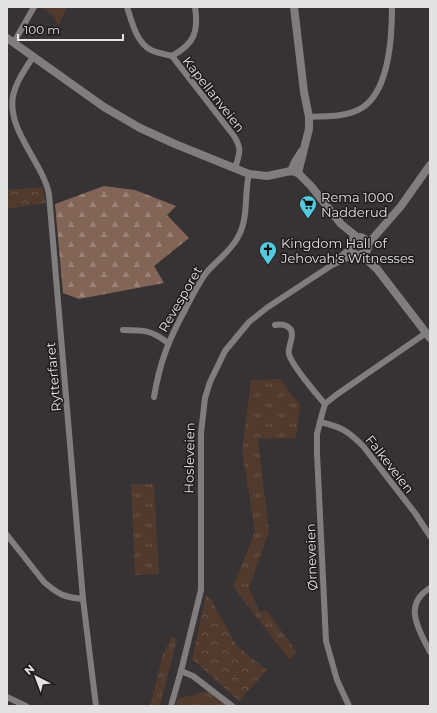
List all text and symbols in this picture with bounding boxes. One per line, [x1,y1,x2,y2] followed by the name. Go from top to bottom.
[18,16,123,42] scale bar
[24,22,60,37] text: 100 m
[180,53,248,135] street label: Kapellanveien
[321,189,394,220] place label: Rema 1000 Nadderud
[298,194,318,219] supermarket icon: Rema 1000 Nadderud
[280,235,414,266] place label: Kingdom Hall of Jehovah's Witnesses
[258,240,278,265] church icon: Kingdom Hall of Jehovah's Witnesses
[155,263,205,335] street label: Revesporet
[42,342,64,412] street label: Rytterfaret
[180,422,198,494] street label: Hosleveien
[362,432,418,496] street label: Falkeveien
[302,523,320,591] street label: Ørneveien
[16,657,56,697] north arrow
[21,661,37,678] text: N

